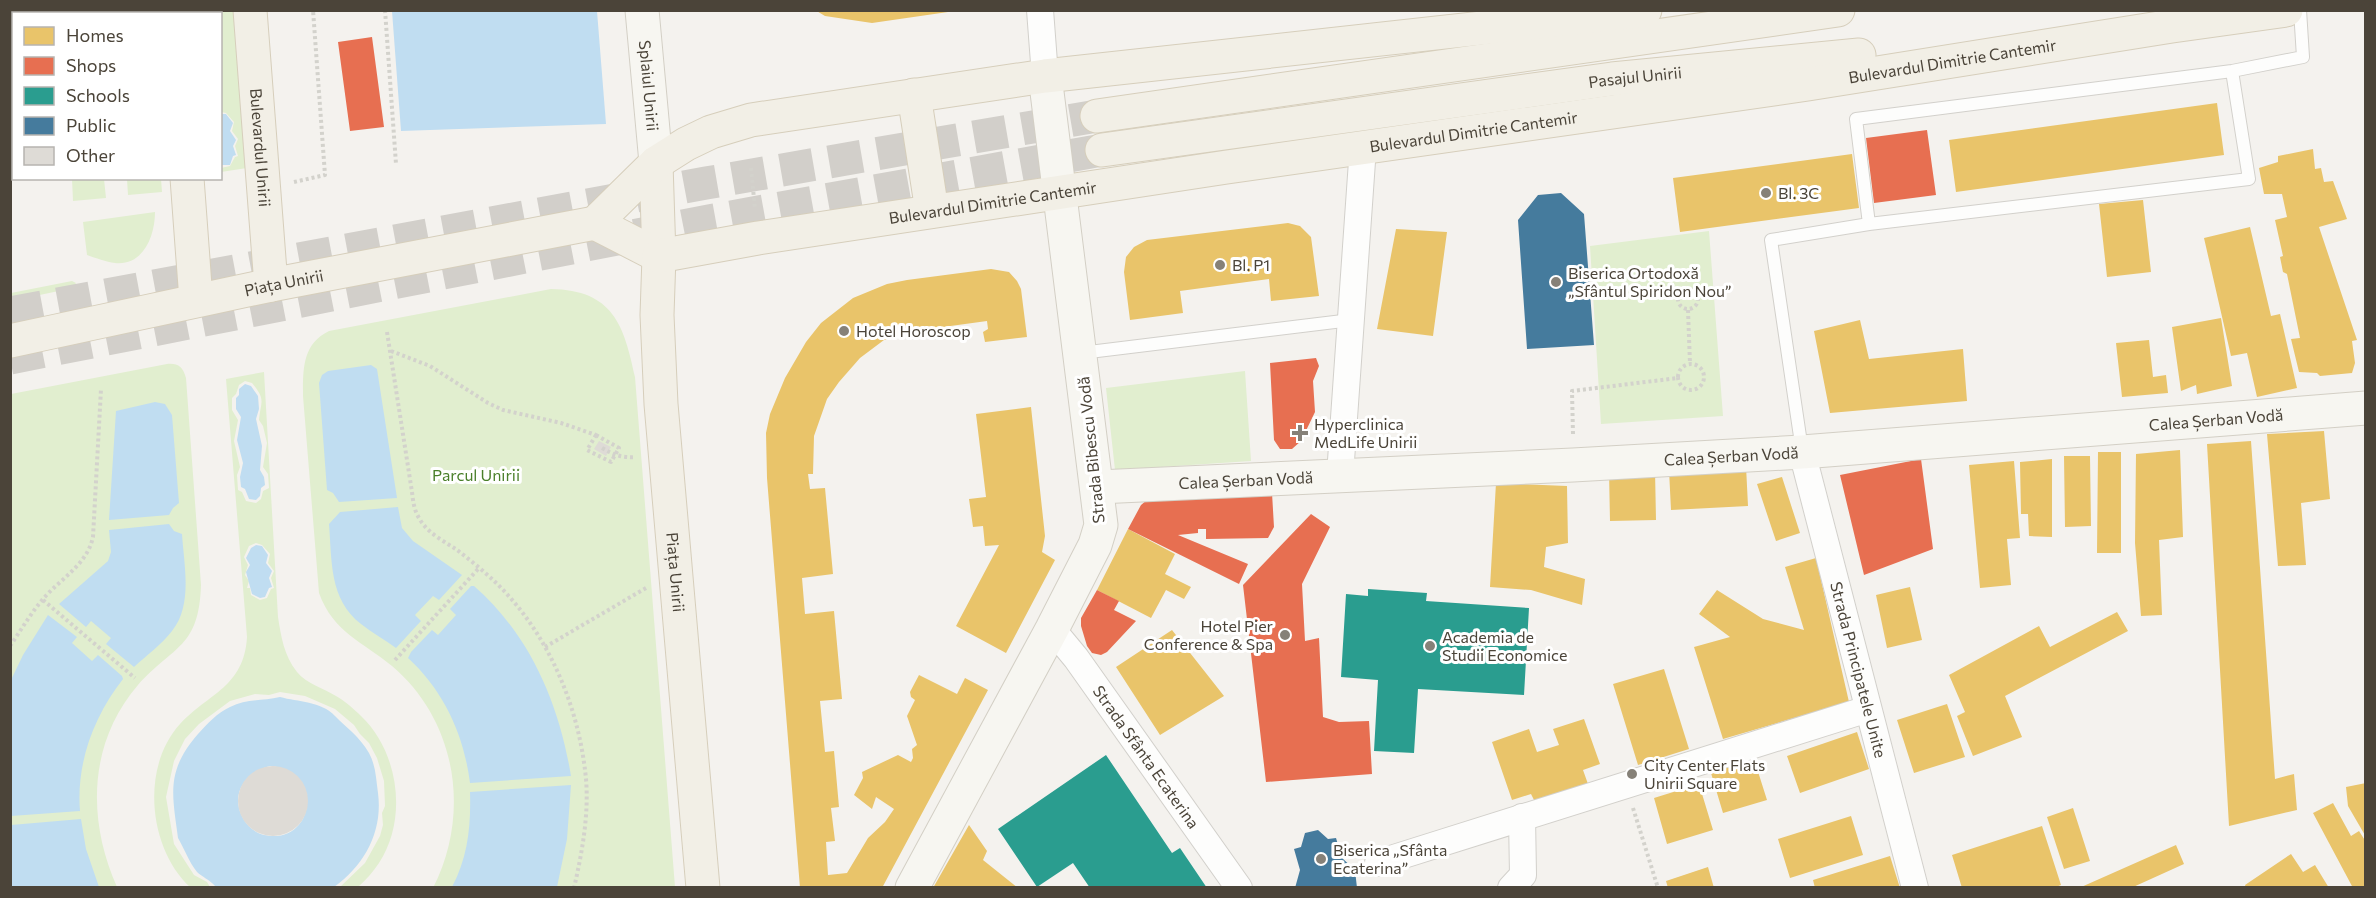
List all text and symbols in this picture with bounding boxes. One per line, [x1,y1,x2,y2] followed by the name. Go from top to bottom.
[12,12,222,180] legend
[66,24,124,46] text: Homes
[1847,35,2058,86] street label: Bulevardul Dimitrie Cantemir
[636,39,663,132] street label: Splaiul Unirii
[66,54,116,76] text: Shops
[1587,62,1683,91] street label: Pasajul Unirii
[66,84,130,106] text: Schools
[247,87,275,208] street label: Bulevardul Unirii
[1368,107,1579,156] street label: Bulevardul Dimitrie Cantemir
[66,114,116,136] text: Public
[66,144,115,166] text: Other
[887,177,1098,227] street label: Bulevardul Dimitrie Cantemir
[1778,183,1819,202] place label: Bl. 3C
[1759,186,1773,200] marker: Bl. 3C
[1232,255,1270,274] place label: Bl. P1
[1213,258,1227,272] marker: Bl. P1
[1568,263,1732,300] place label: Biserica Ortodoxă „Sfântul Spiridon Nou”
[242,265,325,299] street label: Piața Unirii
[1549,275,1563,289] marker: Biserica Ortodoxă „Sfântul Spiridon Nou”
[856,321,971,340] place label: Hotel Horoscop
[837,324,851,338] marker: Hotel Horoscop
[1073,376,1108,524] street label: Strada Bibescu Vodă
[2148,405,2284,434] street label: Calea Șerban Vodă
[1314,414,1417,451] place label: Hyperclinica MedLife Unirii
[1291,424,1309,442] marker: Hyperclinica MedLife Unirii
[1663,442,1799,469] street label: Calea Șerban Vodă
[432,465,520,484] park label: Parcul Unirii
[1178,467,1314,492] street label: Calea Șerban Vodă
[663,531,689,613] street label: Piața Unirii
[1827,580,1891,760] street label: Strada Principatele Unite
[1144,616,1274,653] place label: Hotel Pier Conference & Spa
[1442,627,1567,664] place label: Academia de Studii Economice
[1278,628,1292,642] marker: Hotel Pier Conference & Spa
[1423,639,1437,653] marker: Academia de Studii Economice
[1089,682,1204,832] street label: Strada Sfânta Ecaterina
[1644,755,1765,792] place label: City Center Flats Unirii Square
[1625,767,1639,781] marker: City Center Flats Unirii Square
[1333,840,1447,877] place label: Biserica „Sfânta Ecaterina”
[1314,852,1328,866] marker: Biserica „Sfânta Ecaterina”

